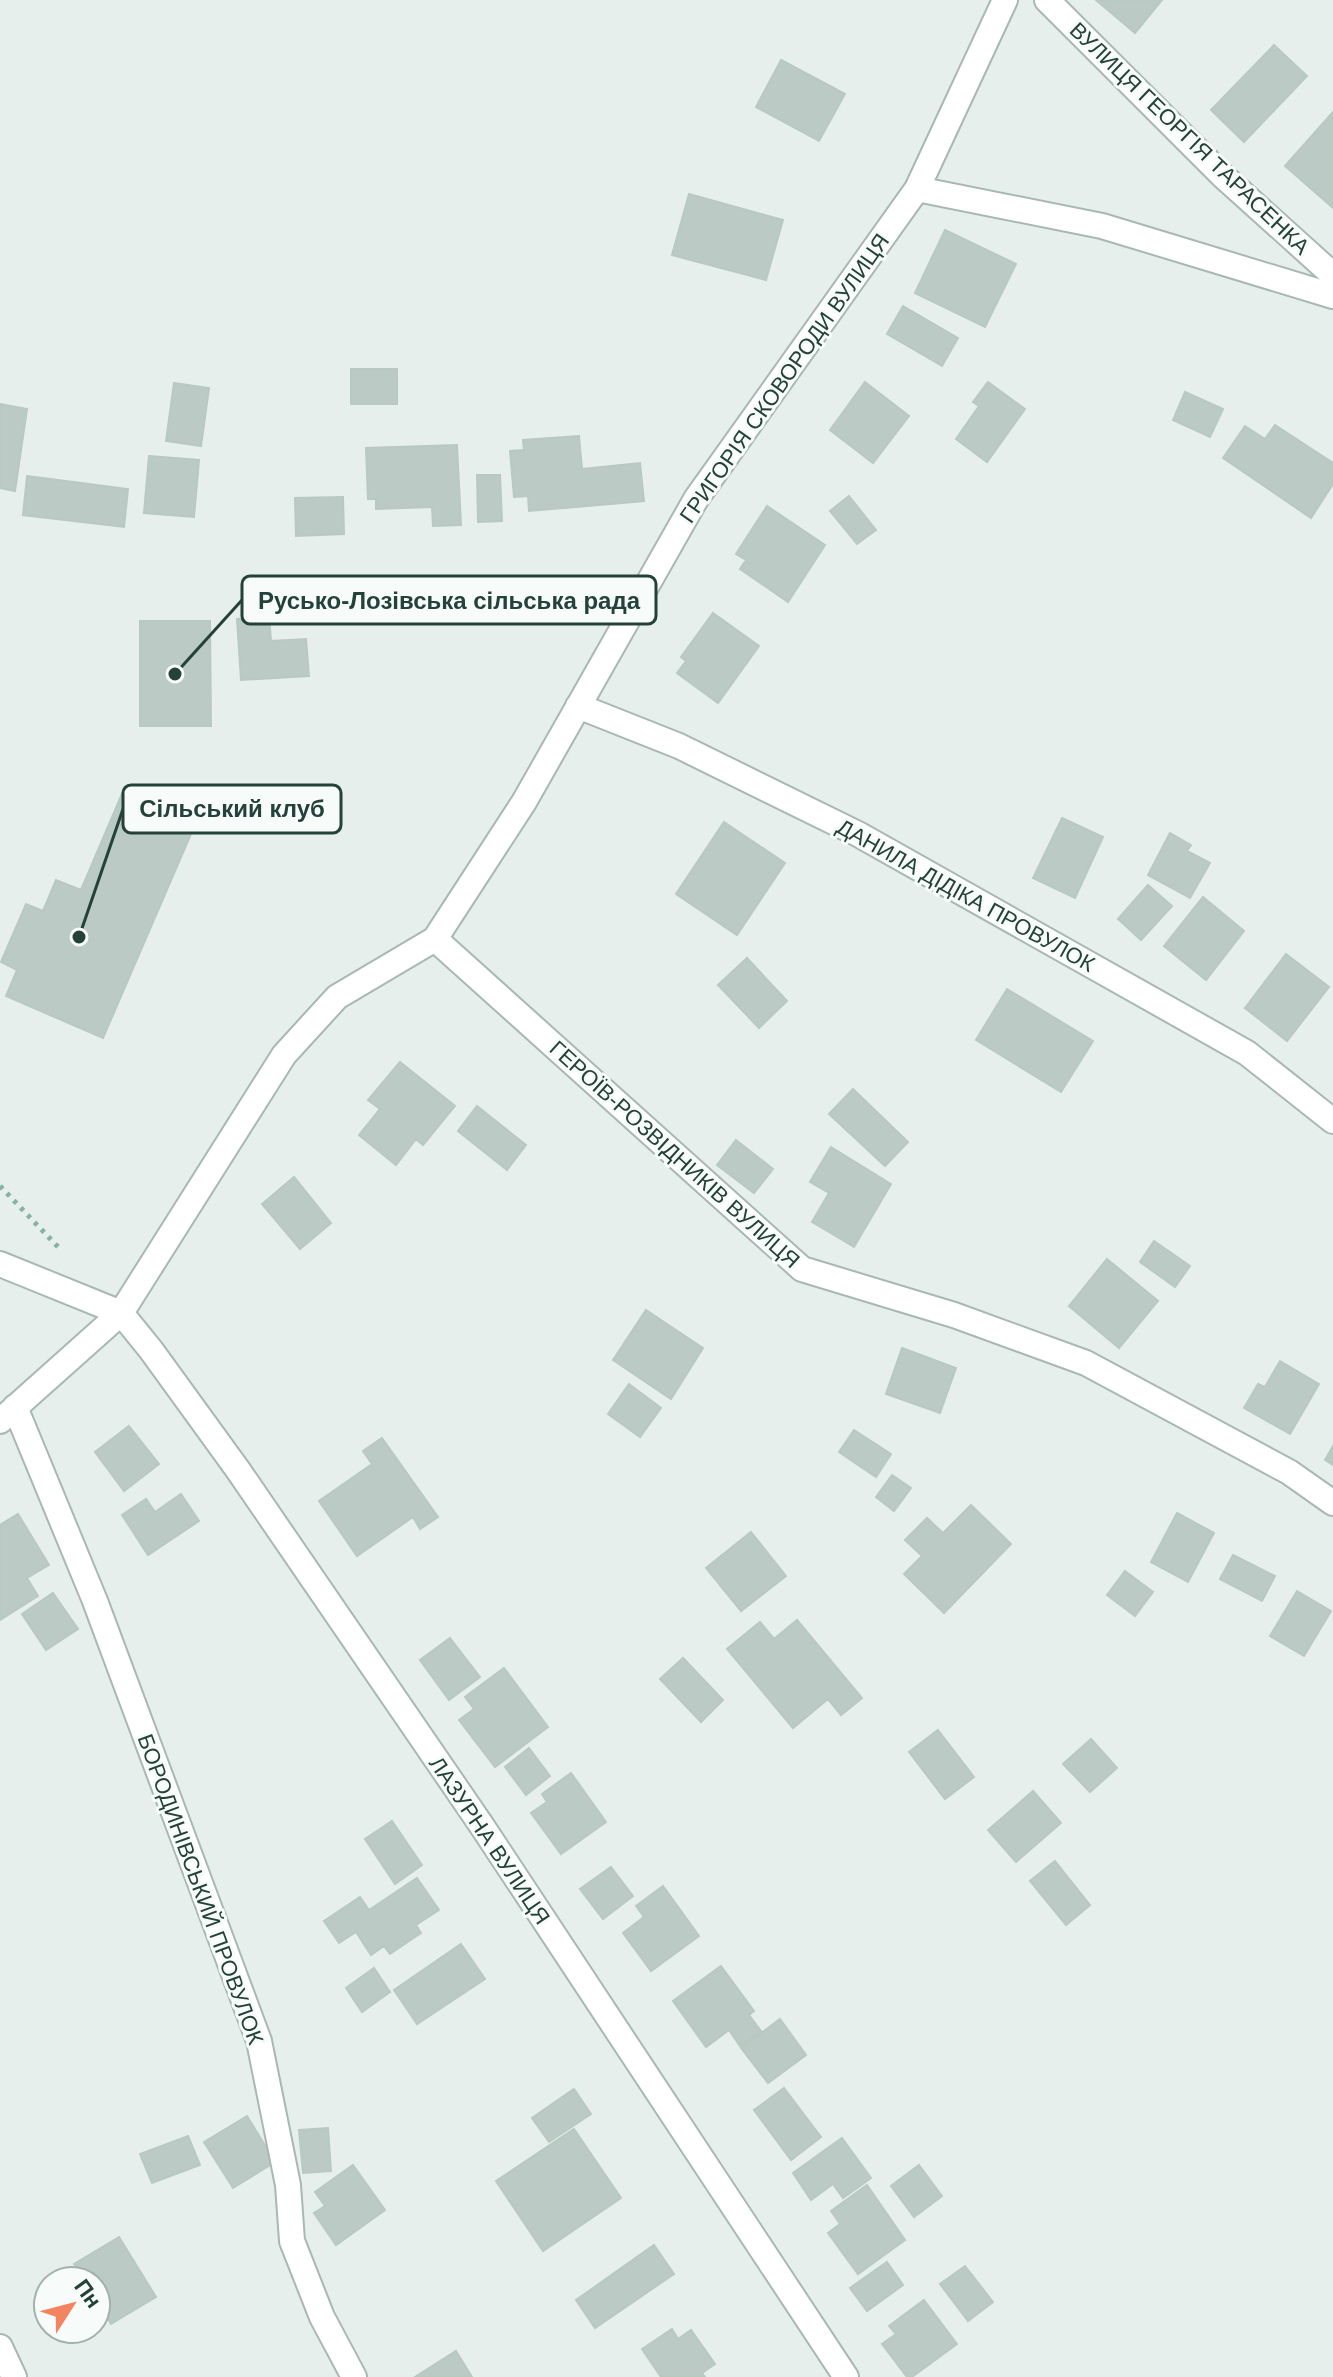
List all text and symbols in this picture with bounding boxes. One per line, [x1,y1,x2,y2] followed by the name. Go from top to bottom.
[1065,17,1315,260] street label: ВУЛИЦЯ ГЕОРГІЯ ТАРАСЕНКА
[675,229,894,528] street label: ГРИГОРІЯ СКОВОРОДИ ВУЛИЦЯ
[242,576,656,624] callout: Русько-Лозівська сільська рада
[258,587,641,614] text: Русько-Лозівська сільська рада
[123,785,341,833] callout: Сільський клуб
[139,795,325,822] text: Сільський клуб
[833,814,1099,977] street label: ДАНИЛА ДІДІКА ПРОВУЛОК
[545,1036,805,1273] street label: ГЕРОЇВ-РОЗВІДНИКІВ ВУЛИЦЯ
[133,1731,268,2048] street label: БОРОДИНІВСЬКИЙ ПРОВУЛОК
[424,1752,555,1929] street label: ЛАЗУРНА ВУЛИЦЯ
[32,2265,112,2345] north arrow
[69,2274,106,2313] text: Пн

